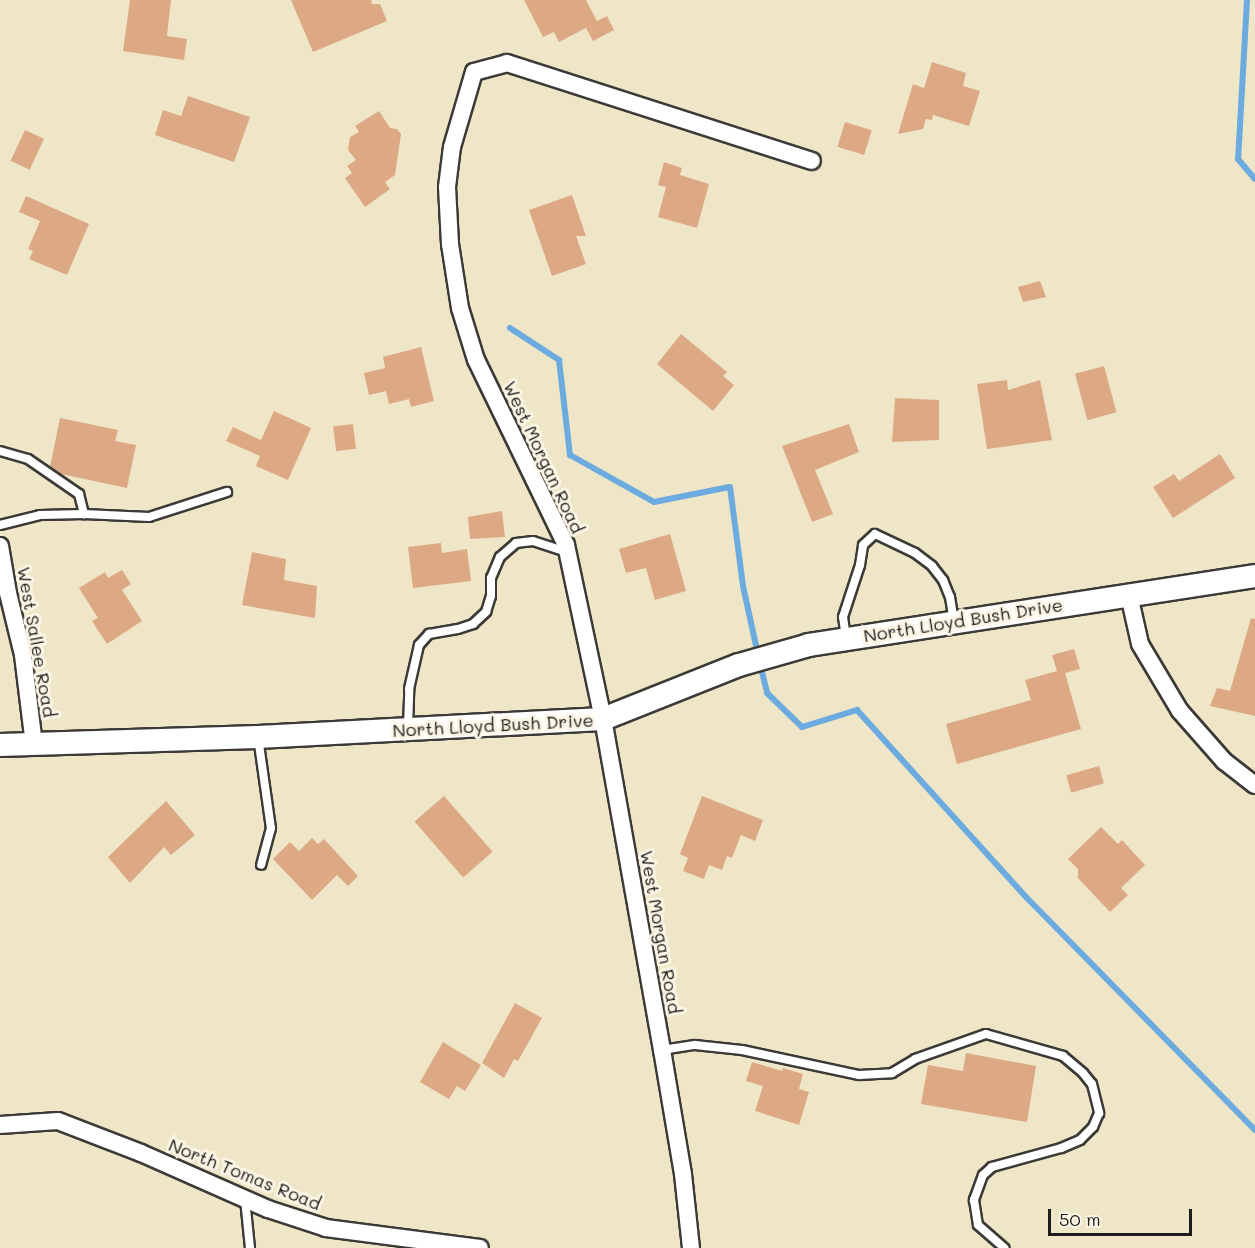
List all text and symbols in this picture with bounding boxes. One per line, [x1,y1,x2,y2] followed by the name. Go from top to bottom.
[499,377,589,537] street label: West Morgan Road
[13,565,61,719] street label: West Sallee Road
[862,594,1064,646] street label: North Lloyd Bush Drive
[392,709,594,741] street label: North Lloyd Bush Drive
[636,849,686,1015] street label: West Morgan Road
[166,1134,324,1214] street label: North Tomas Road
[1051,1197,1195,1235] scale bar
[1059,1207,1101,1231] text: 50 m

